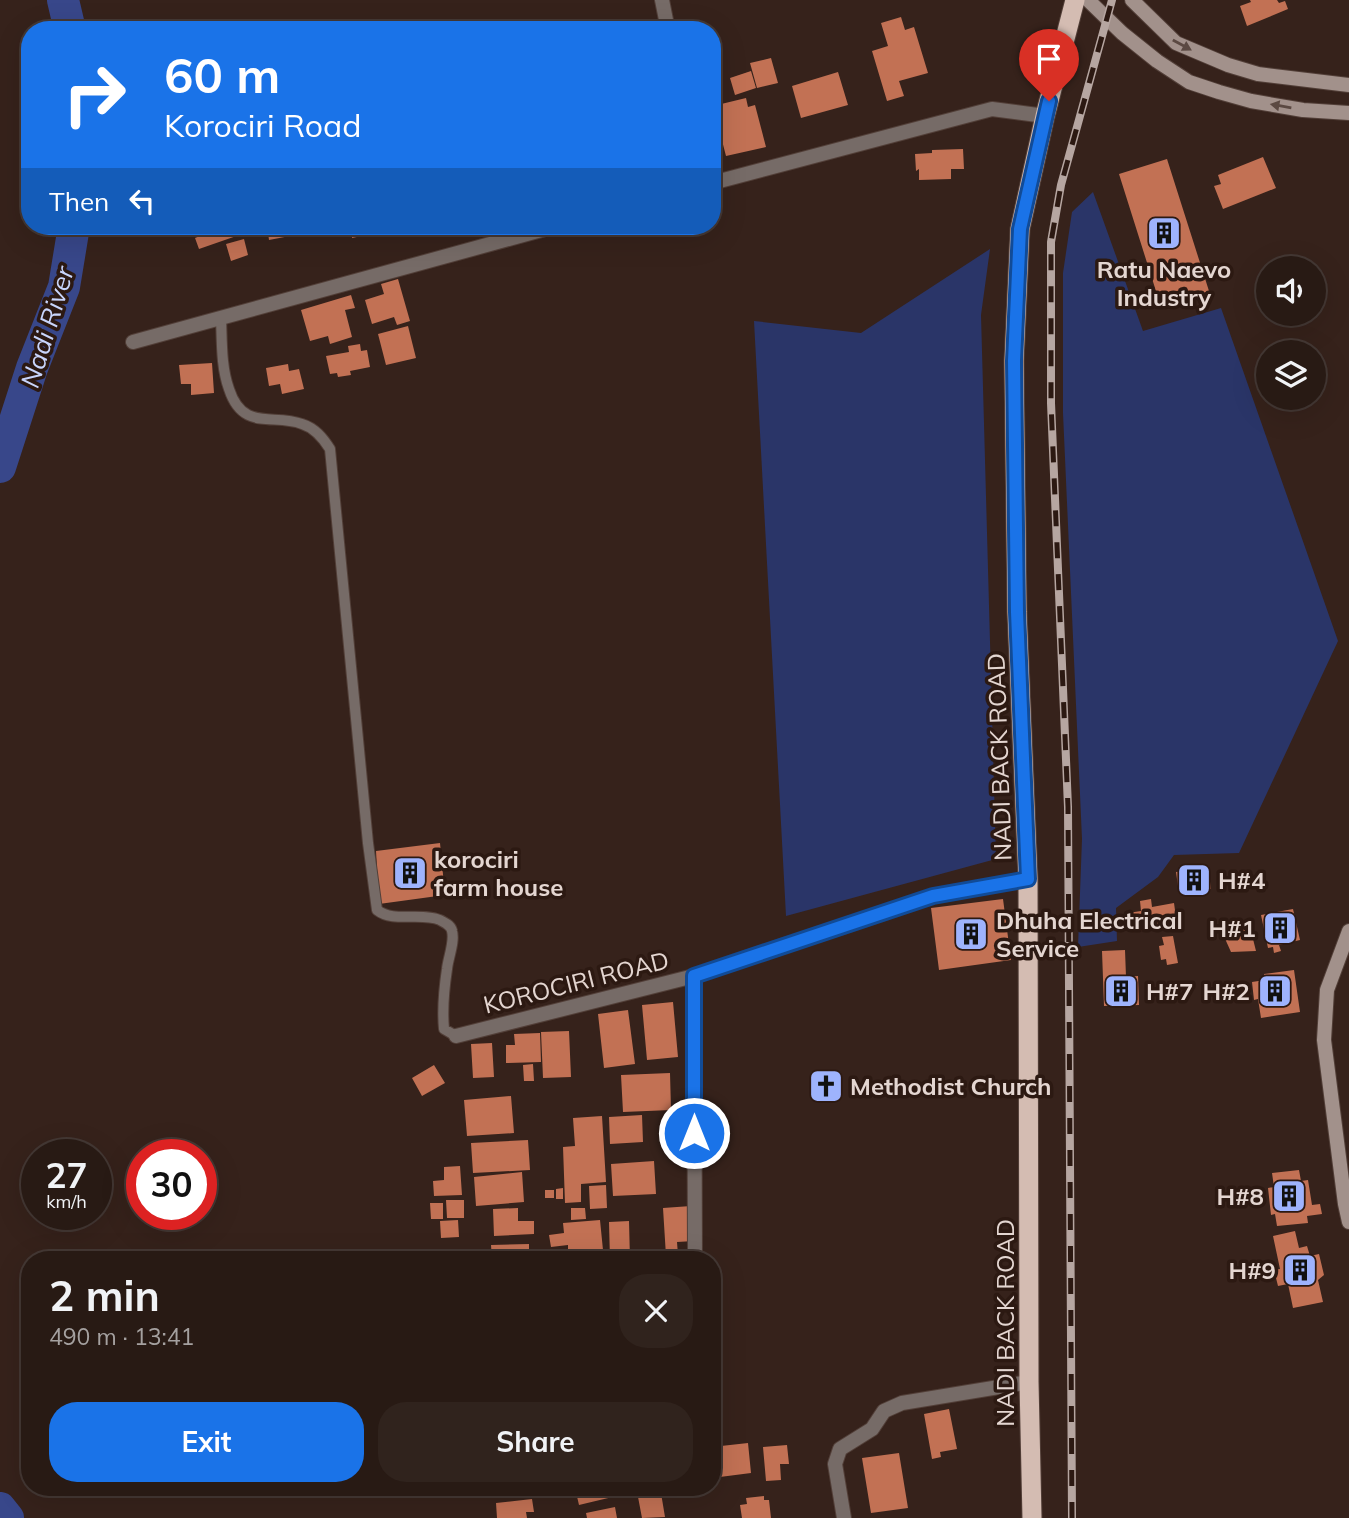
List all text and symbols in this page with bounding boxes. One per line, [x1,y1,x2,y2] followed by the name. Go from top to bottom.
[1019,29,1079,101] pin
[1173,39,1192,51] one-way arrow
[1030,40,1068,78] icon: arrive
[164,44,280,105] text: 60 m
[49,49,140,140] icon: right
[1270,100,1292,111] one-way arrow
[164,105,361,145] text: Korociri Road
[123,182,161,220] icon: left
[49,185,109,218] text: Then
[1145,214,1183,252] building icon: Ratu Naevo Industry
[1097,254,1231,312] place label: Ratu Naevo Industry
[1256,256,1326,410] map controls
[1256,256,1326,326] button: sound
[13,261,82,392] water label: Nadi River
[1256,340,1326,410] button: layers
[980,653,1018,861] street label: NADI BACK ROAD
[434,844,563,902] place label: korociri farm house
[391,854,429,892] building icon: korociri farm house
[1175,861,1213,899] building icon: H#4
[1218,865,1265,895] place label: H#4
[996,905,1183,963] place label: Dhuha Electrical Service
[1261,909,1299,947] building icon: H#1
[1209,913,1256,943] place label: H#1
[952,915,990,953] building icon: Dhuha Electrical Service
[480,944,672,1020] street label: KOROCIRI ROAD
[1102,972,1140,1010] building icon: H#7
[1256,972,1294,1010] building icon: H#2
[1146,976,1193,1006] place label: H#7
[1203,976,1250,1006] place label: H#2
[807,1067,845,1105] church icon: Methodist Church
[850,1071,1052,1101] place label: Methodist Church
[657,1096,731,1170] position arrow
[126,1139,217,1230] speed limit sign: 30
[45,1153,88,1197] text: 27
[1270,1177,1308,1215] building icon: H#8
[1217,1181,1264,1211] place label: H#8
[46,1190,87,1213] text: km/h
[990,1219,1020,1427] street label: NADI BACK ROAD
[1281,1251,1319,1289] building icon: H#9
[1229,1255,1276,1285] place label: H#9
[49,1269,160,1322] text: 2 min
[619,1274,693,1348] button: close
[49,1322,194,1351] text: 490 m · 13:41
[49,1402,364,1482] button: Exit
[378,1402,693,1482] button: Share

